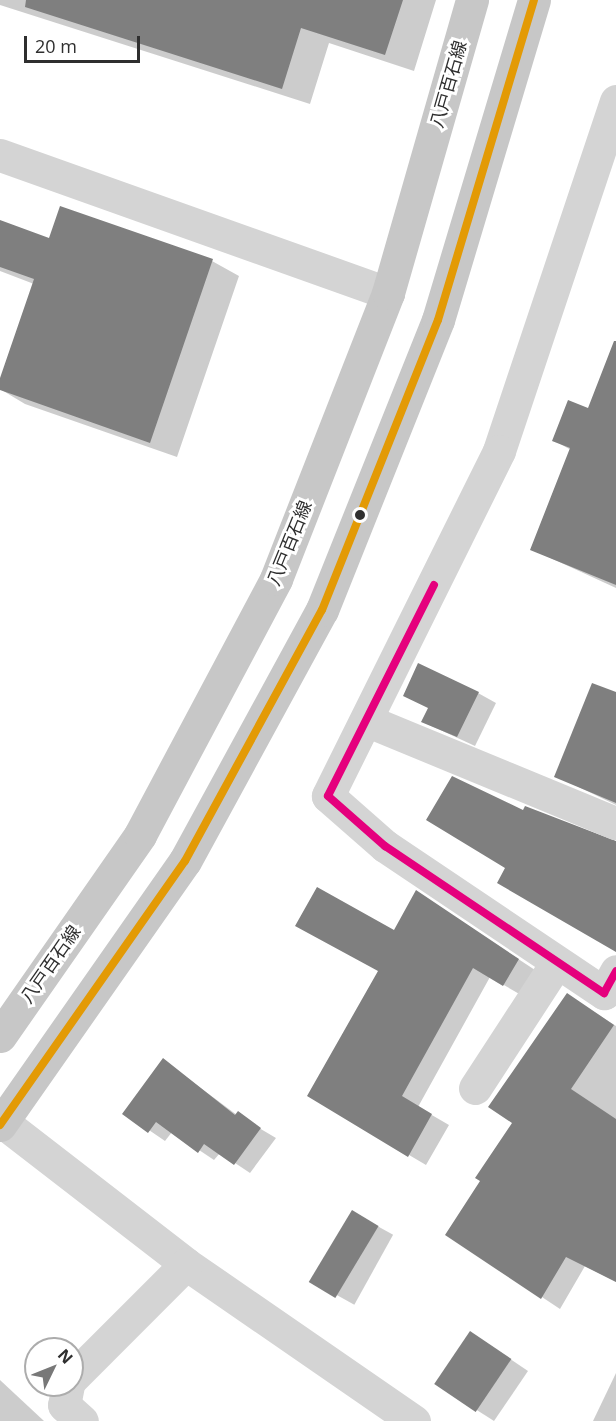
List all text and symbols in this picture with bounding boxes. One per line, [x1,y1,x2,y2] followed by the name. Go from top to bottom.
[27,24,142,62] scale bar
[35,34,77,58] text: 20 m
[425,38,471,130] street label: 八戸百石線
[262,497,316,589] street label: 八戸百石線
[354,509,366,521] unlabelled marker
[15,921,85,1007] street label: 八戸百石線
[24,1337,84,1397] north arrow
[53,1344,78,1368] text: N

